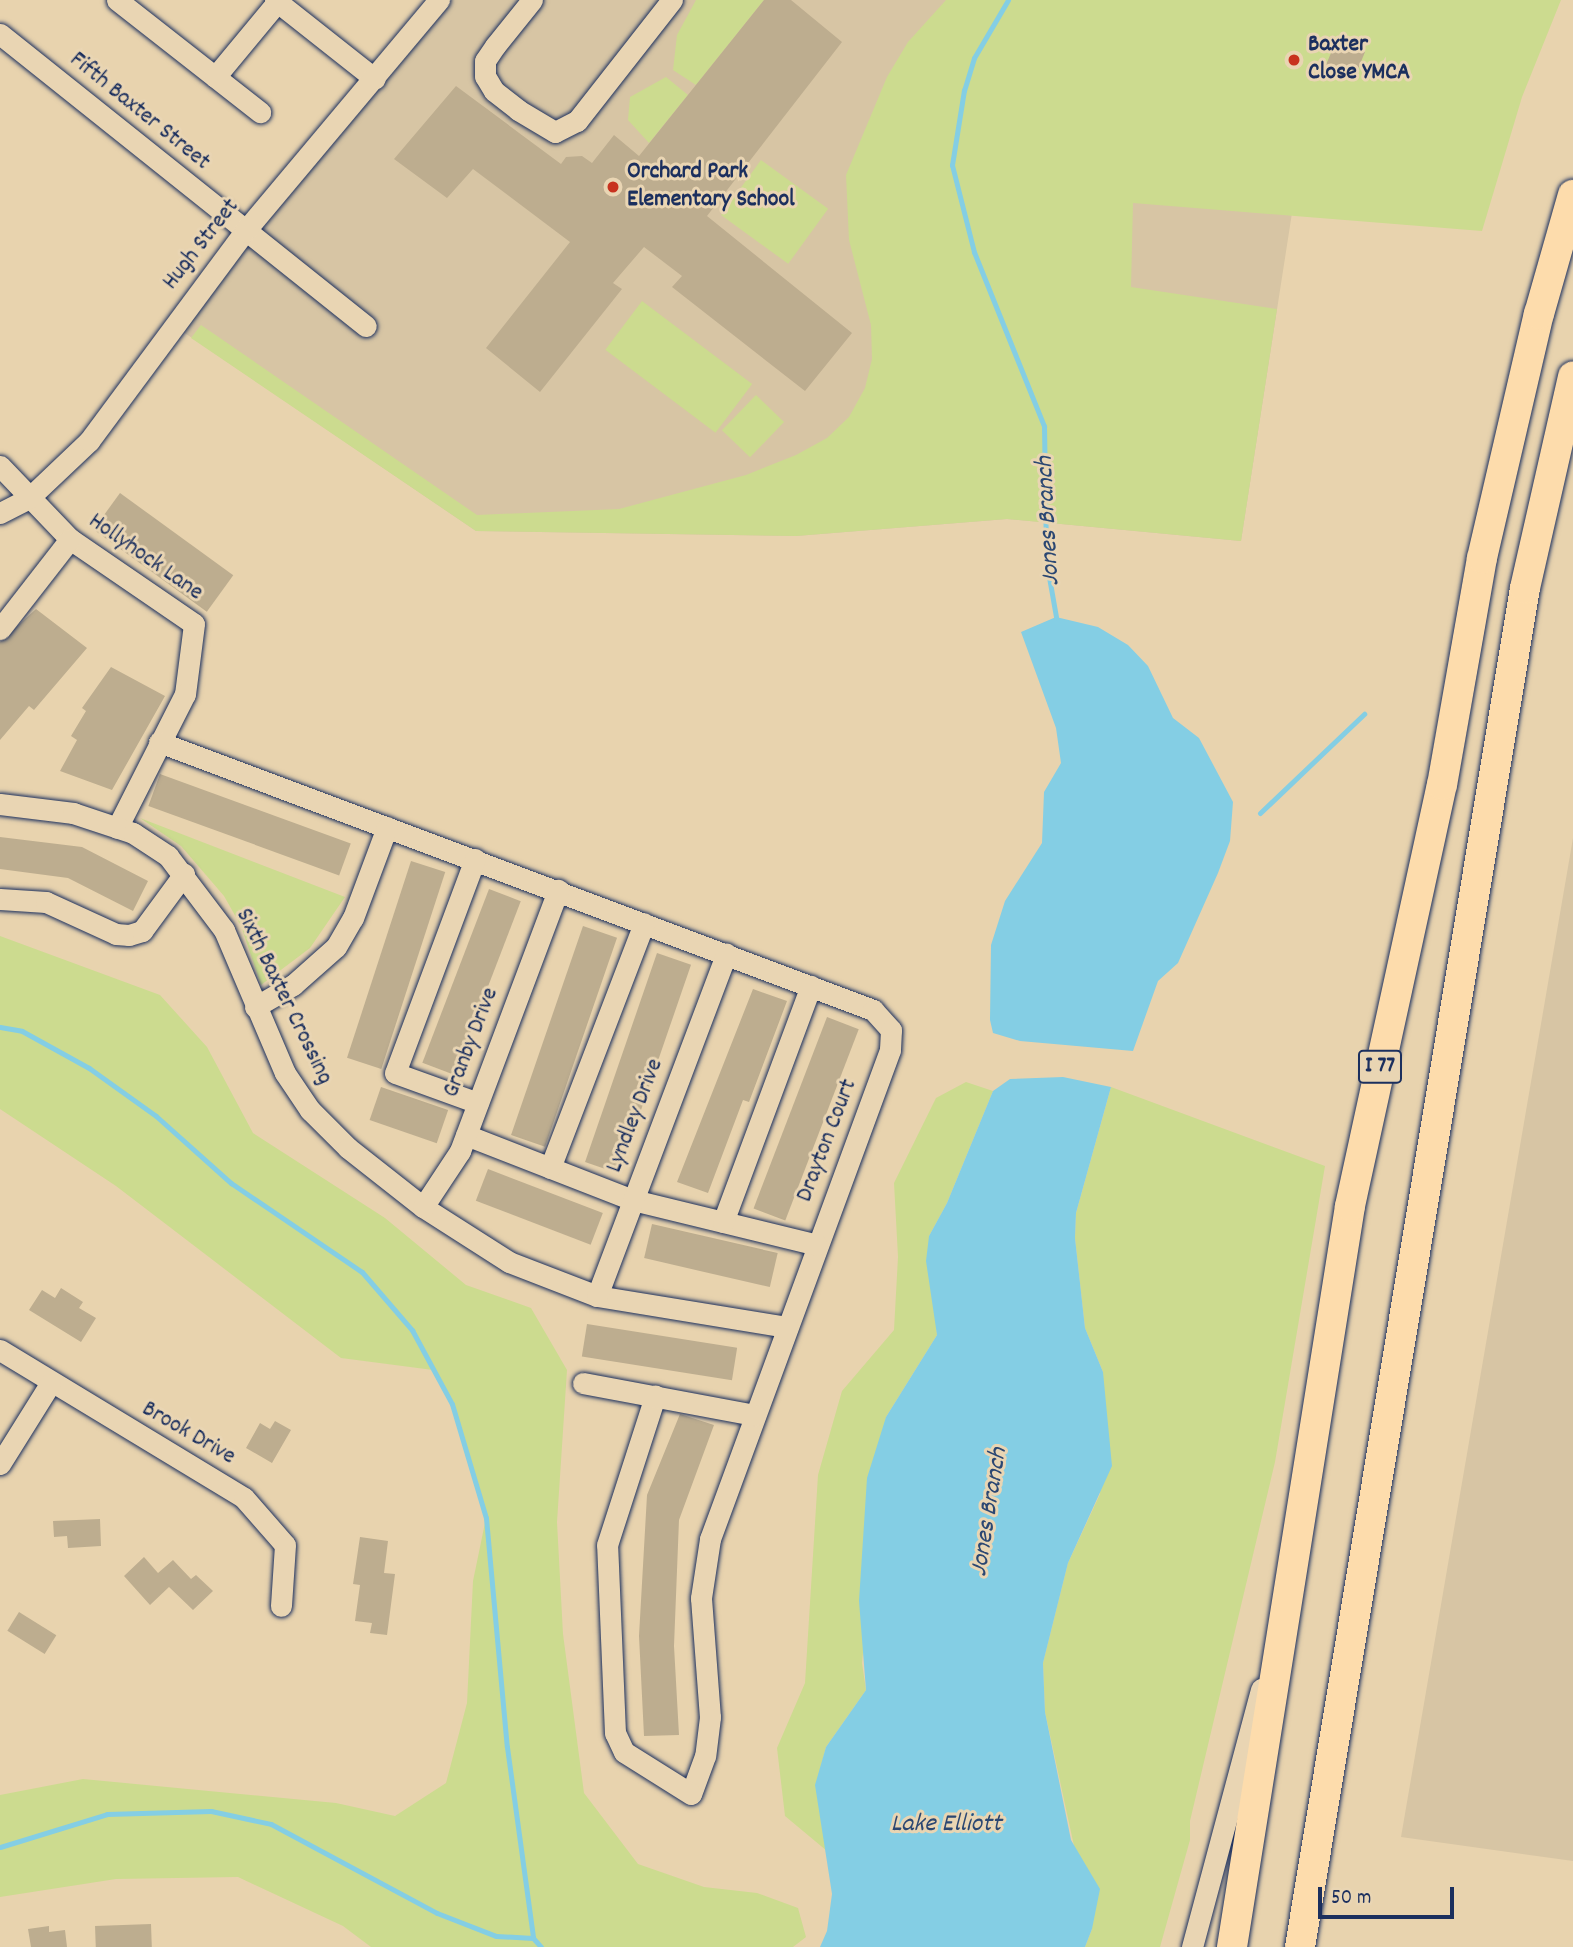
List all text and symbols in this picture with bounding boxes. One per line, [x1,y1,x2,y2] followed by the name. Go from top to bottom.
[1308,32,1410,88] place label: Baxter Close YMCA
[63,47,215,177] street label: Fifth Baxter Street
[1286,52,1302,68] marker: Baxter Close YMCA
[627,159,795,215] place label: Orchard Park Elementary School
[605,179,621,195] marker: Orchard Park Elementary School
[157,194,247,296] street label: Hugh Street
[1030,455,1068,587] water label: Jones Branch
[82,508,208,608] street label: Hollyhock Lane
[228,904,338,1090] street label: Sixth Baxter Crossing
[438,984,506,1102] street label: Granby Drive
[1357,1048,1403,1086] road number: I 77
[601,1055,671,1177] street label: Lyndley Drive
[791,1076,865,1206] street label: Drayton Court
[136,1396,240,1472] street label: Brook Drive
[964,1445,1016,1579] water label: Jones Branch
[891,1809,1001,1841] water label: Lake Elliott
[1321,1874,1458,1918] scale bar
[1331,1884,1371,1914] text: 50 m

